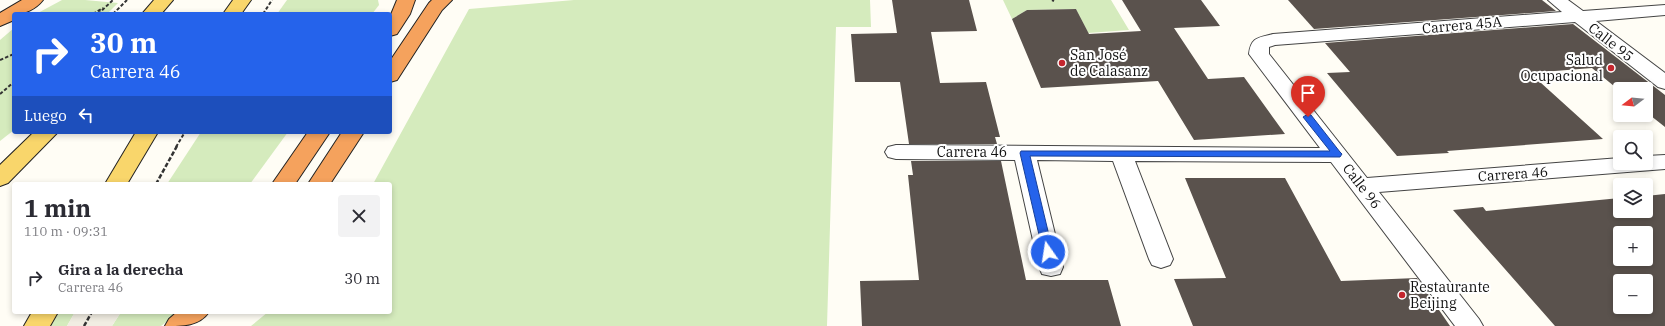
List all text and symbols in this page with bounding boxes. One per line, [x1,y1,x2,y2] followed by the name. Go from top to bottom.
[1421,13,1503,37] street label: Carrera 45A
[1585,19,1637,65] street label: Calle 95
[90,24,157,61] text: 30 m
[24,28,76,80] icon: right
[1070,46,1148,80] place label: San José de Calasanz
[1520,51,1603,85] place label: Salud Ocupacional
[1057,58,1067,68] marker: San José de Calasanz
[90,60,181,83] text: Carrera 46
[1606,63,1616,73] marker: Salud Ocupacional
[1291,76,1325,117] pin
[1297,82,1319,104] icon: arrive
[1613,82,1653,122] north arrow
[1613,82,1653,314] map controls
[75,104,97,126] icon: left
[24,106,67,125] text: Luego
[1613,130,1653,170] button: search
[937,143,1007,161] street label: Carrera 46
[1339,160,1385,212] street label: Calle 96
[1477,163,1549,185] street label: Carrera 46
[1613,178,1653,218] button: layers
[24,192,91,224] text: 1 min
[338,195,380,237] button: close
[24,223,108,240] text: 110 m · 09:31
[1613,226,1653,266] button: +
[1027,231,1069,273] position arrow
[58,260,183,279] text: Gira a la derecha
[24,267,46,289] icon: right
[344,269,380,288] text: 30 m
[1613,274,1653,314] button: −
[1410,278,1490,312] place label: Restaurante Beijing
[58,279,123,296] text: Carrera 46
[1397,290,1407,300] marker: Restaurante Beijing

